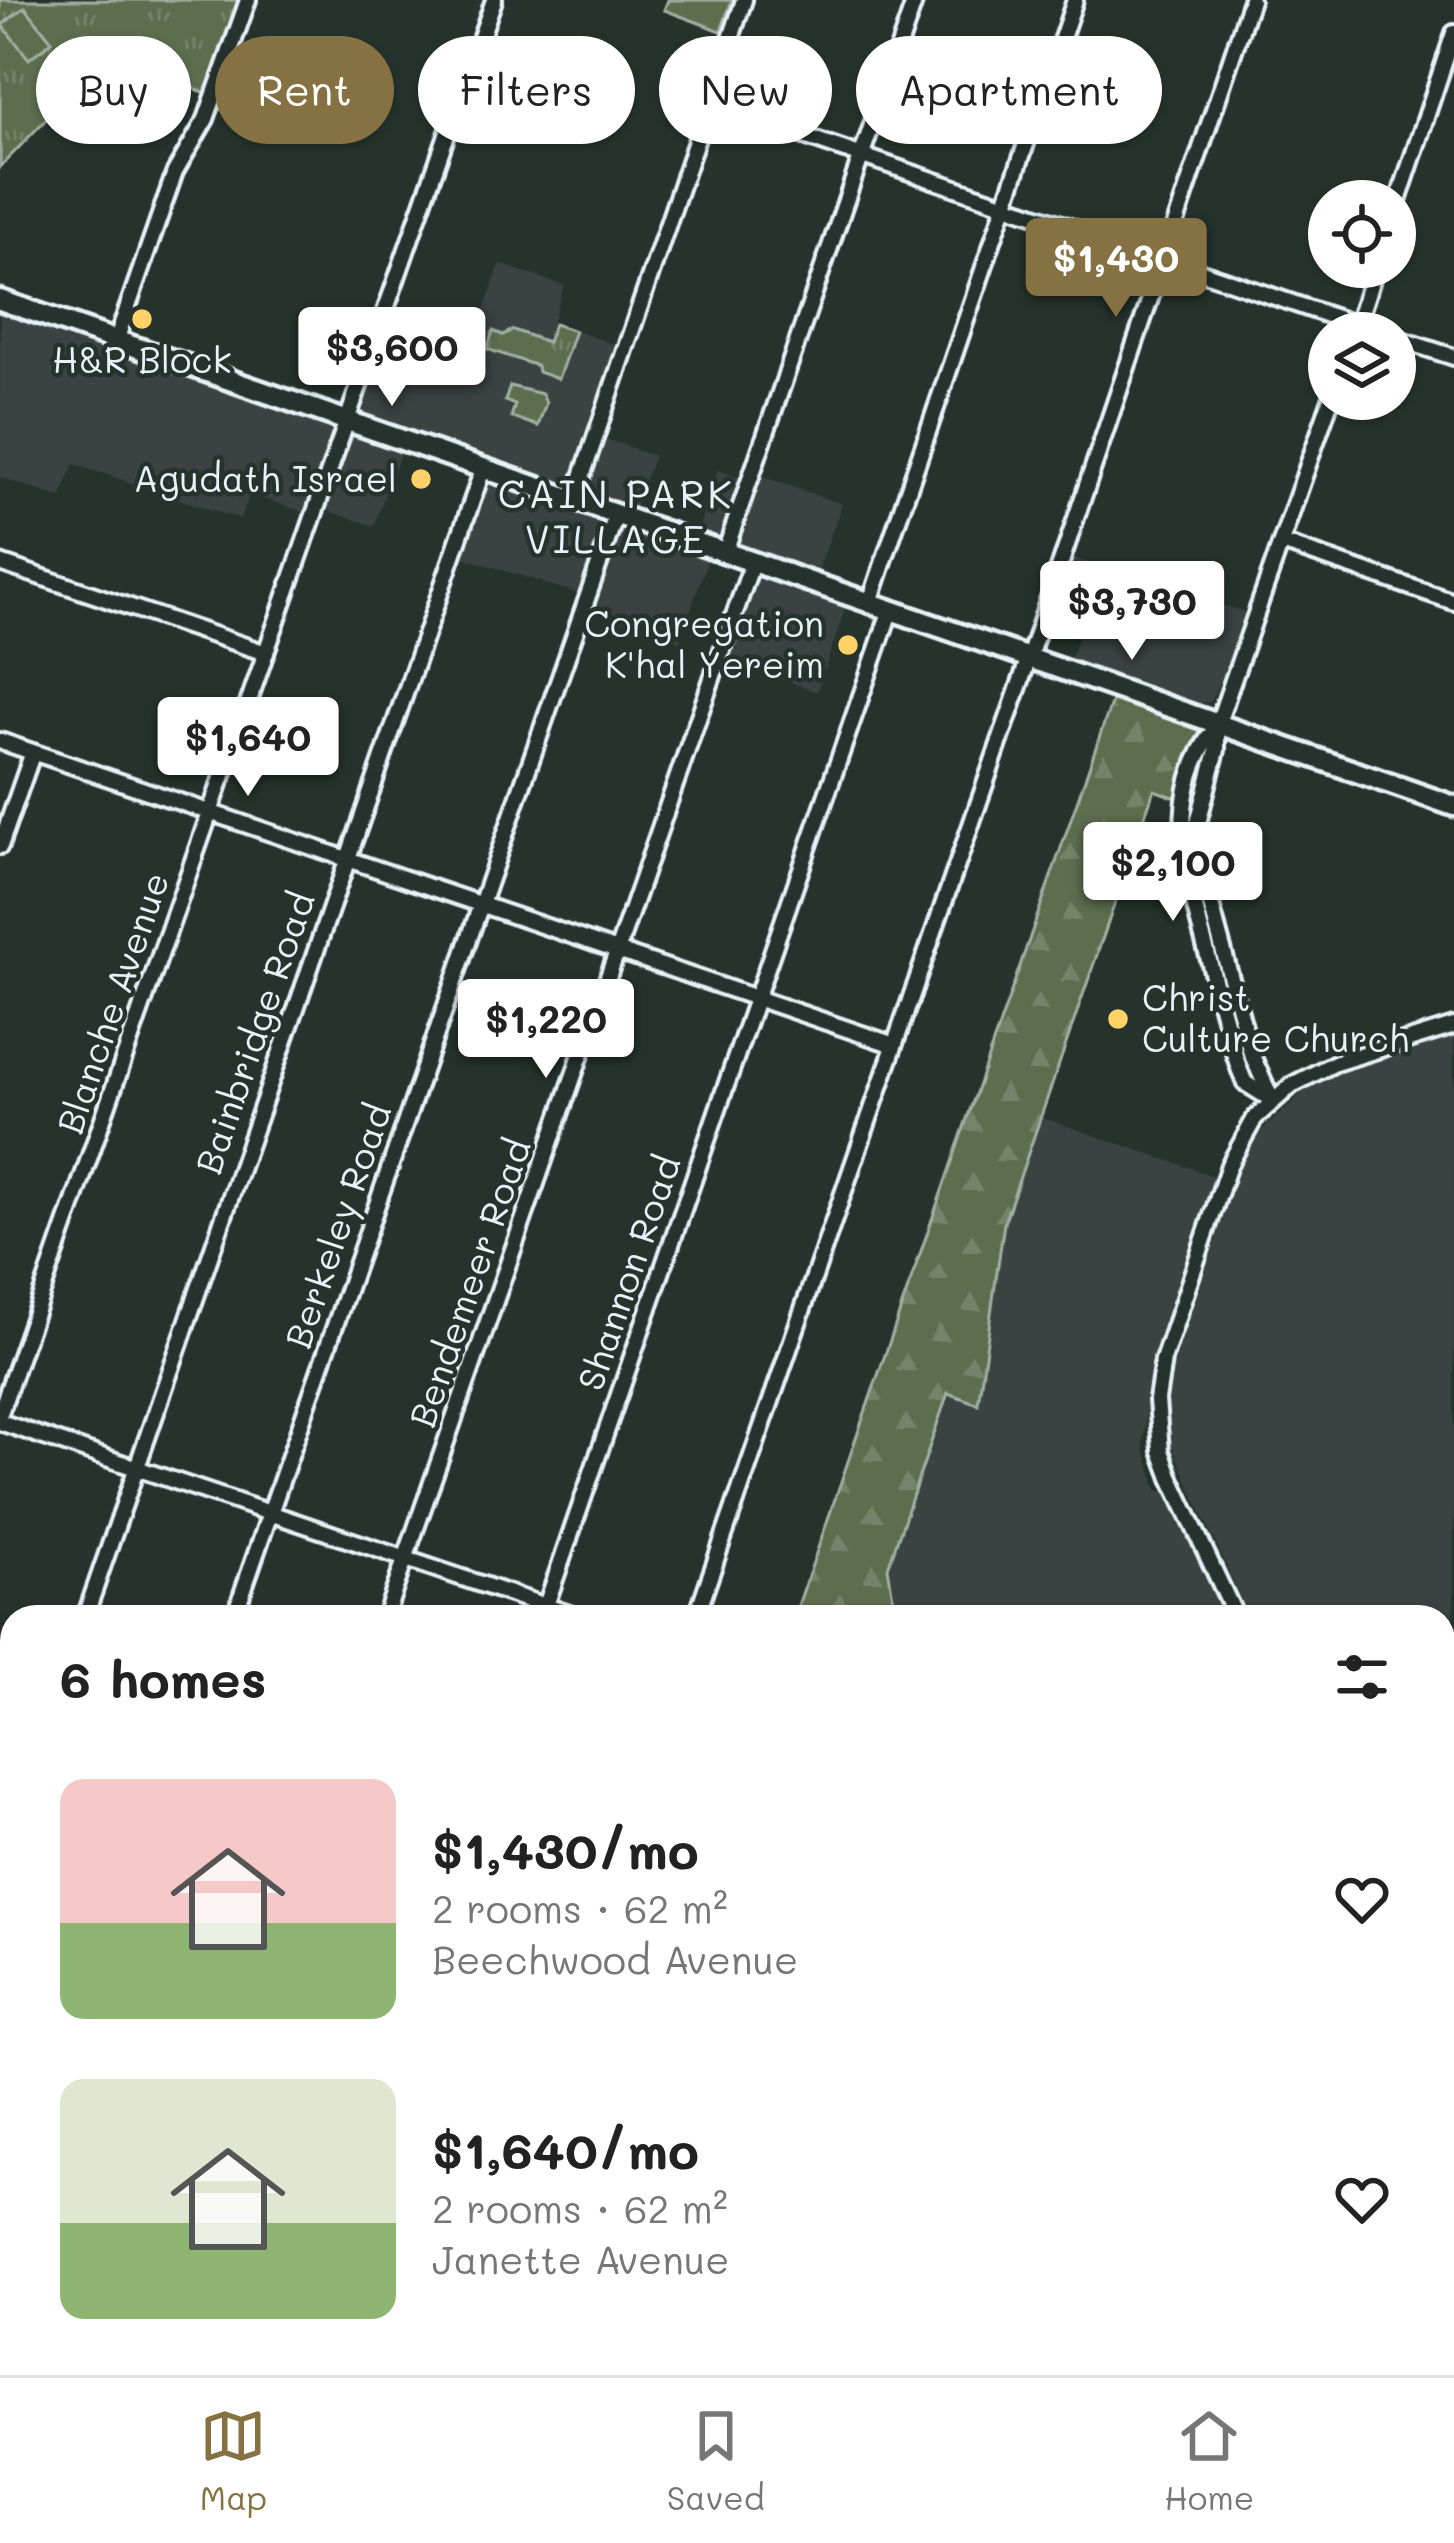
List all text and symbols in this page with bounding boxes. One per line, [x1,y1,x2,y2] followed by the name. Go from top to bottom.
[36,36,191,144] chip: Buy
[215,36,394,144] chip: Rent
[418,36,635,144] chip: Filters
[659,36,832,144] chip: New
[856,36,1162,144] chip: Apartment
[1308,180,1416,420] map controls
[1308,180,1416,288] button: locate
[1018,218,1214,320] pin: $1,430
[1053,231,1179,282] text: $1,430
[129,306,155,332] marker: H&R Block
[294,307,490,409] pin: $3,600
[1308,312,1416,420] button: layers
[325,320,459,371] text: $3,600
[52,335,232,382] place label: H&R Block
[134,454,397,501] place label: Agudath Israel
[408,466,434,492] marker: Agudath Israel
[498,467,734,563] district label: CAIN PARK VILLAGE
[1034,561,1230,663] pin: $3,730
[1067,574,1197,625] text: $3,730
[584,599,824,687] place label: Congregation K'hal Yereim
[835,632,861,658] marker: Congregation K'hal Yereim
[150,697,346,799] pin: $1,640
[185,710,311,761] text: $1,640
[1075,822,1271,924] pin: $2,100
[1110,835,1236,886] text: $2,100
[45,866,178,1140] street label: Blanche Avenue
[183,885,324,1180] street label: Bainbridge Road
[1142,973,1409,1061] place label: Christ Culture Church
[448,979,644,1081] pin: $1,220
[485,992,607,1043] text: $1,220
[1105,1006,1131,1032] marker: Christ Culture Church
[273,1097,401,1354] street label: Berkeley Road
[397,1132,540,1433] street label: Bendemeer Road
[565,1149,690,1396] street label: Shannon Road
[60,1644,266,1711] text: 6 homes
[1329,1644,1395,1710] icon: filters
[432,1815,699,1882] text: $1,430/mo
[156,1827,300,1971] icon: home
[1329,1866,1395,1932] icon: heart
[432,1882,728,1933] text: 2 rooms · 62 m²
[432,1933,798,1984] text: Beechwood Avenue
[432,2115,699,2182] text: $1,640/mo
[156,2127,300,2271] icon: home
[1329,2166,1395,2232] icon: heart
[432,2182,728,2233] text: 2 rooms · 62 m²
[432,2233,729,2284] text: Janette Avenue
[200,2403,267,2518] tab: Map
[667,2403,765,2518] tab: Saved
[1164,2403,1254,2518] tab: Home

